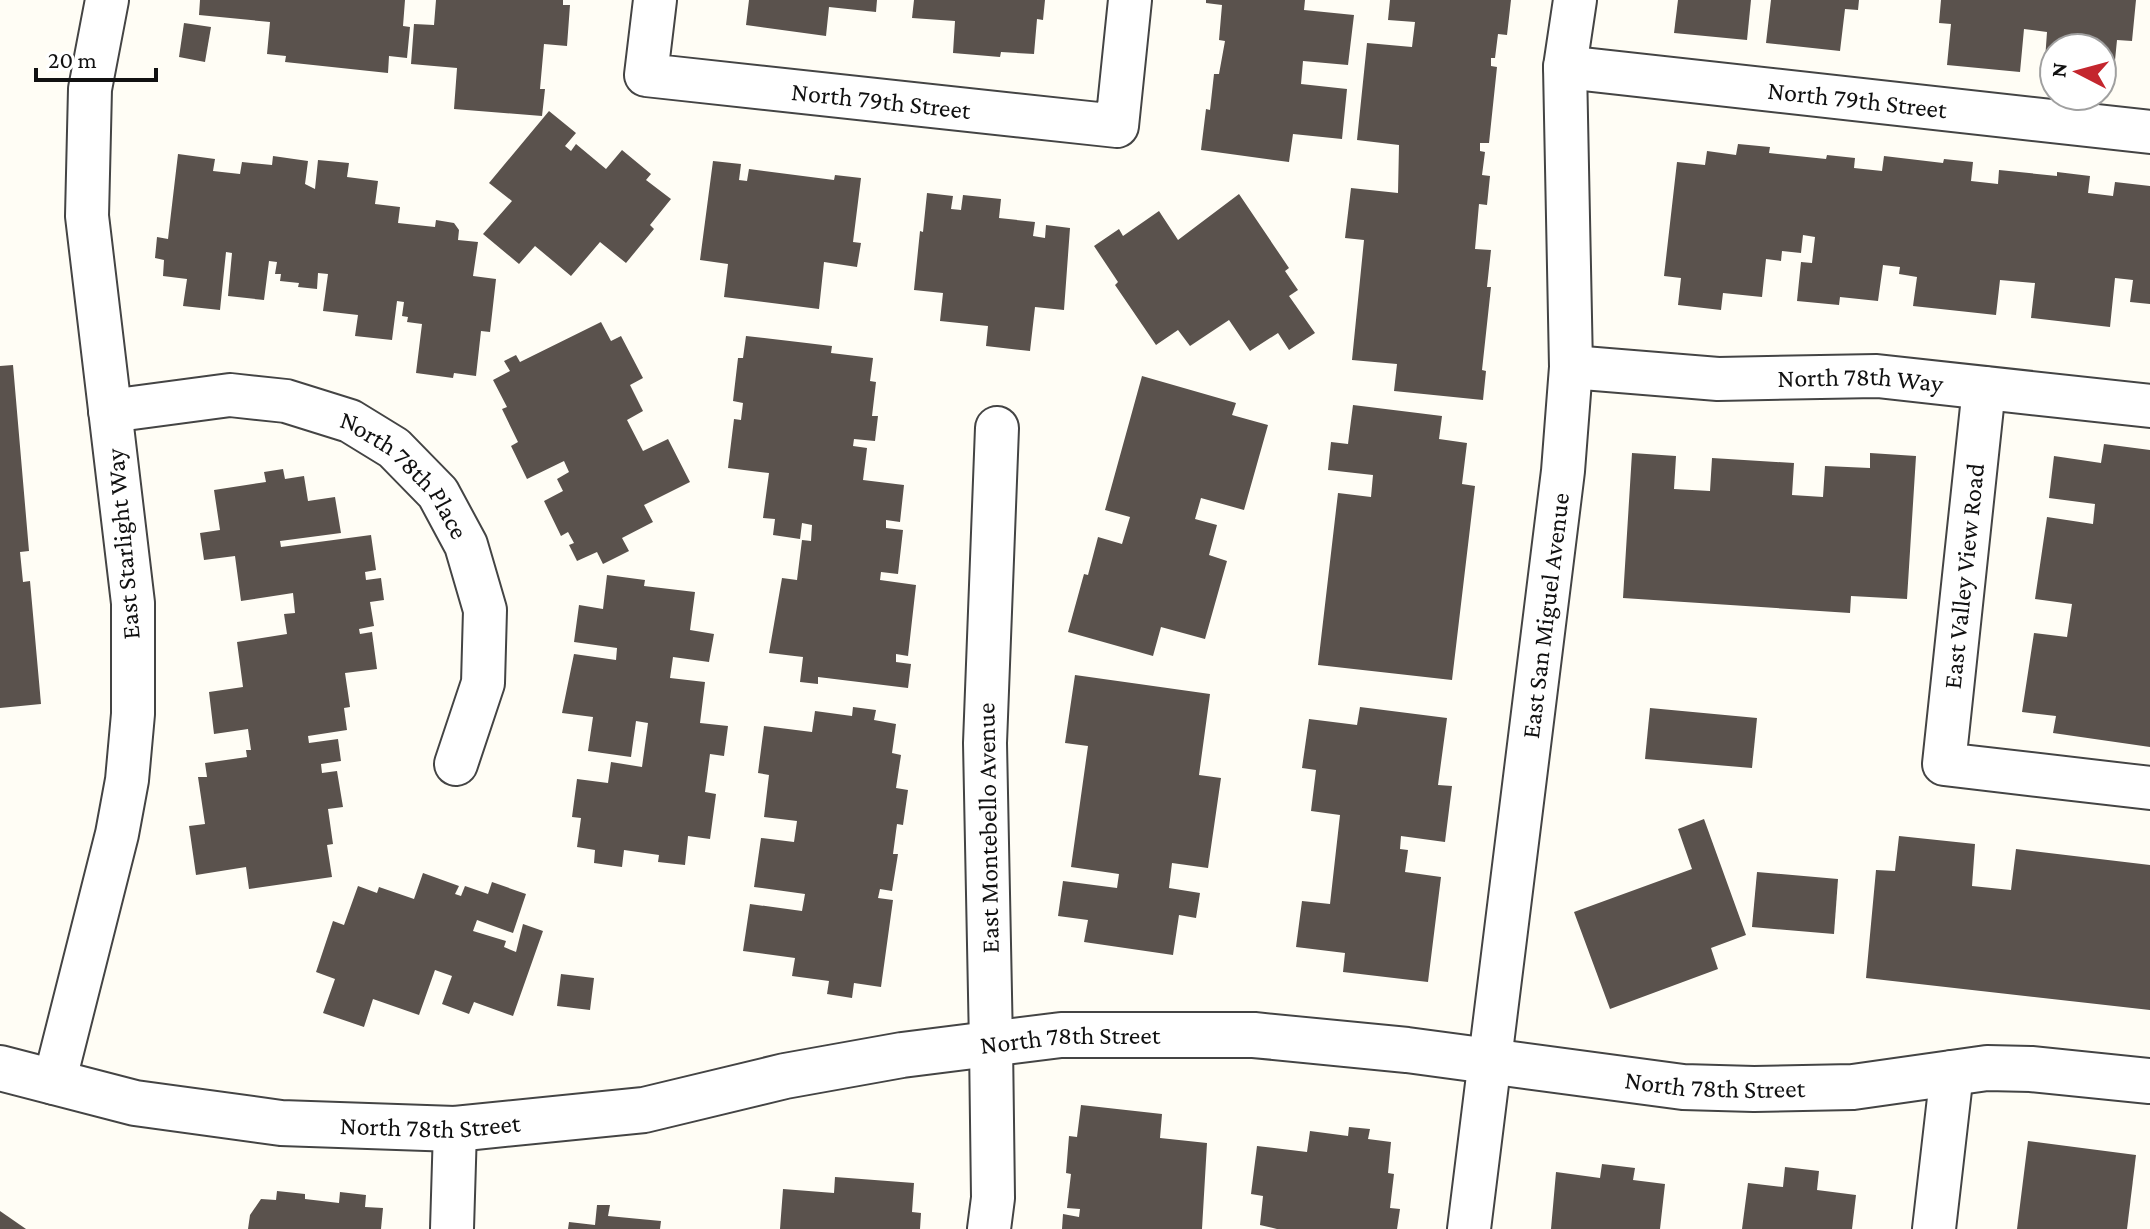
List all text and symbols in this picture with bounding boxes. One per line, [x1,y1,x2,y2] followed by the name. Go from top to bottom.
[36,32,156,82] scale bar
[2038,32,2118,112] north arrow
[48,46,97,73] text: 20 m
[2045,61,2072,79] text: N
[1766,75,1949,124] street label: North 79th Street
[790,76,973,125] street label: North 79th Street
[1777,361,1946,398] street label: North 78th Way
[337,404,474,544] street label: North 78th Place
[100,446,146,641] street label: East Starlight Way
[1938,461,1990,690] street label: East Valley View Road
[1515,491,1575,740] street label: East San Miguel Avenue
[971,702,1005,954] street label: East Montebello Avenue
[978,1021,1161,1060] street label: North 78th Street
[1623,1065,1806,1104] street label: North 78th Street
[339,1108,522,1143] street label: North 78th Street

